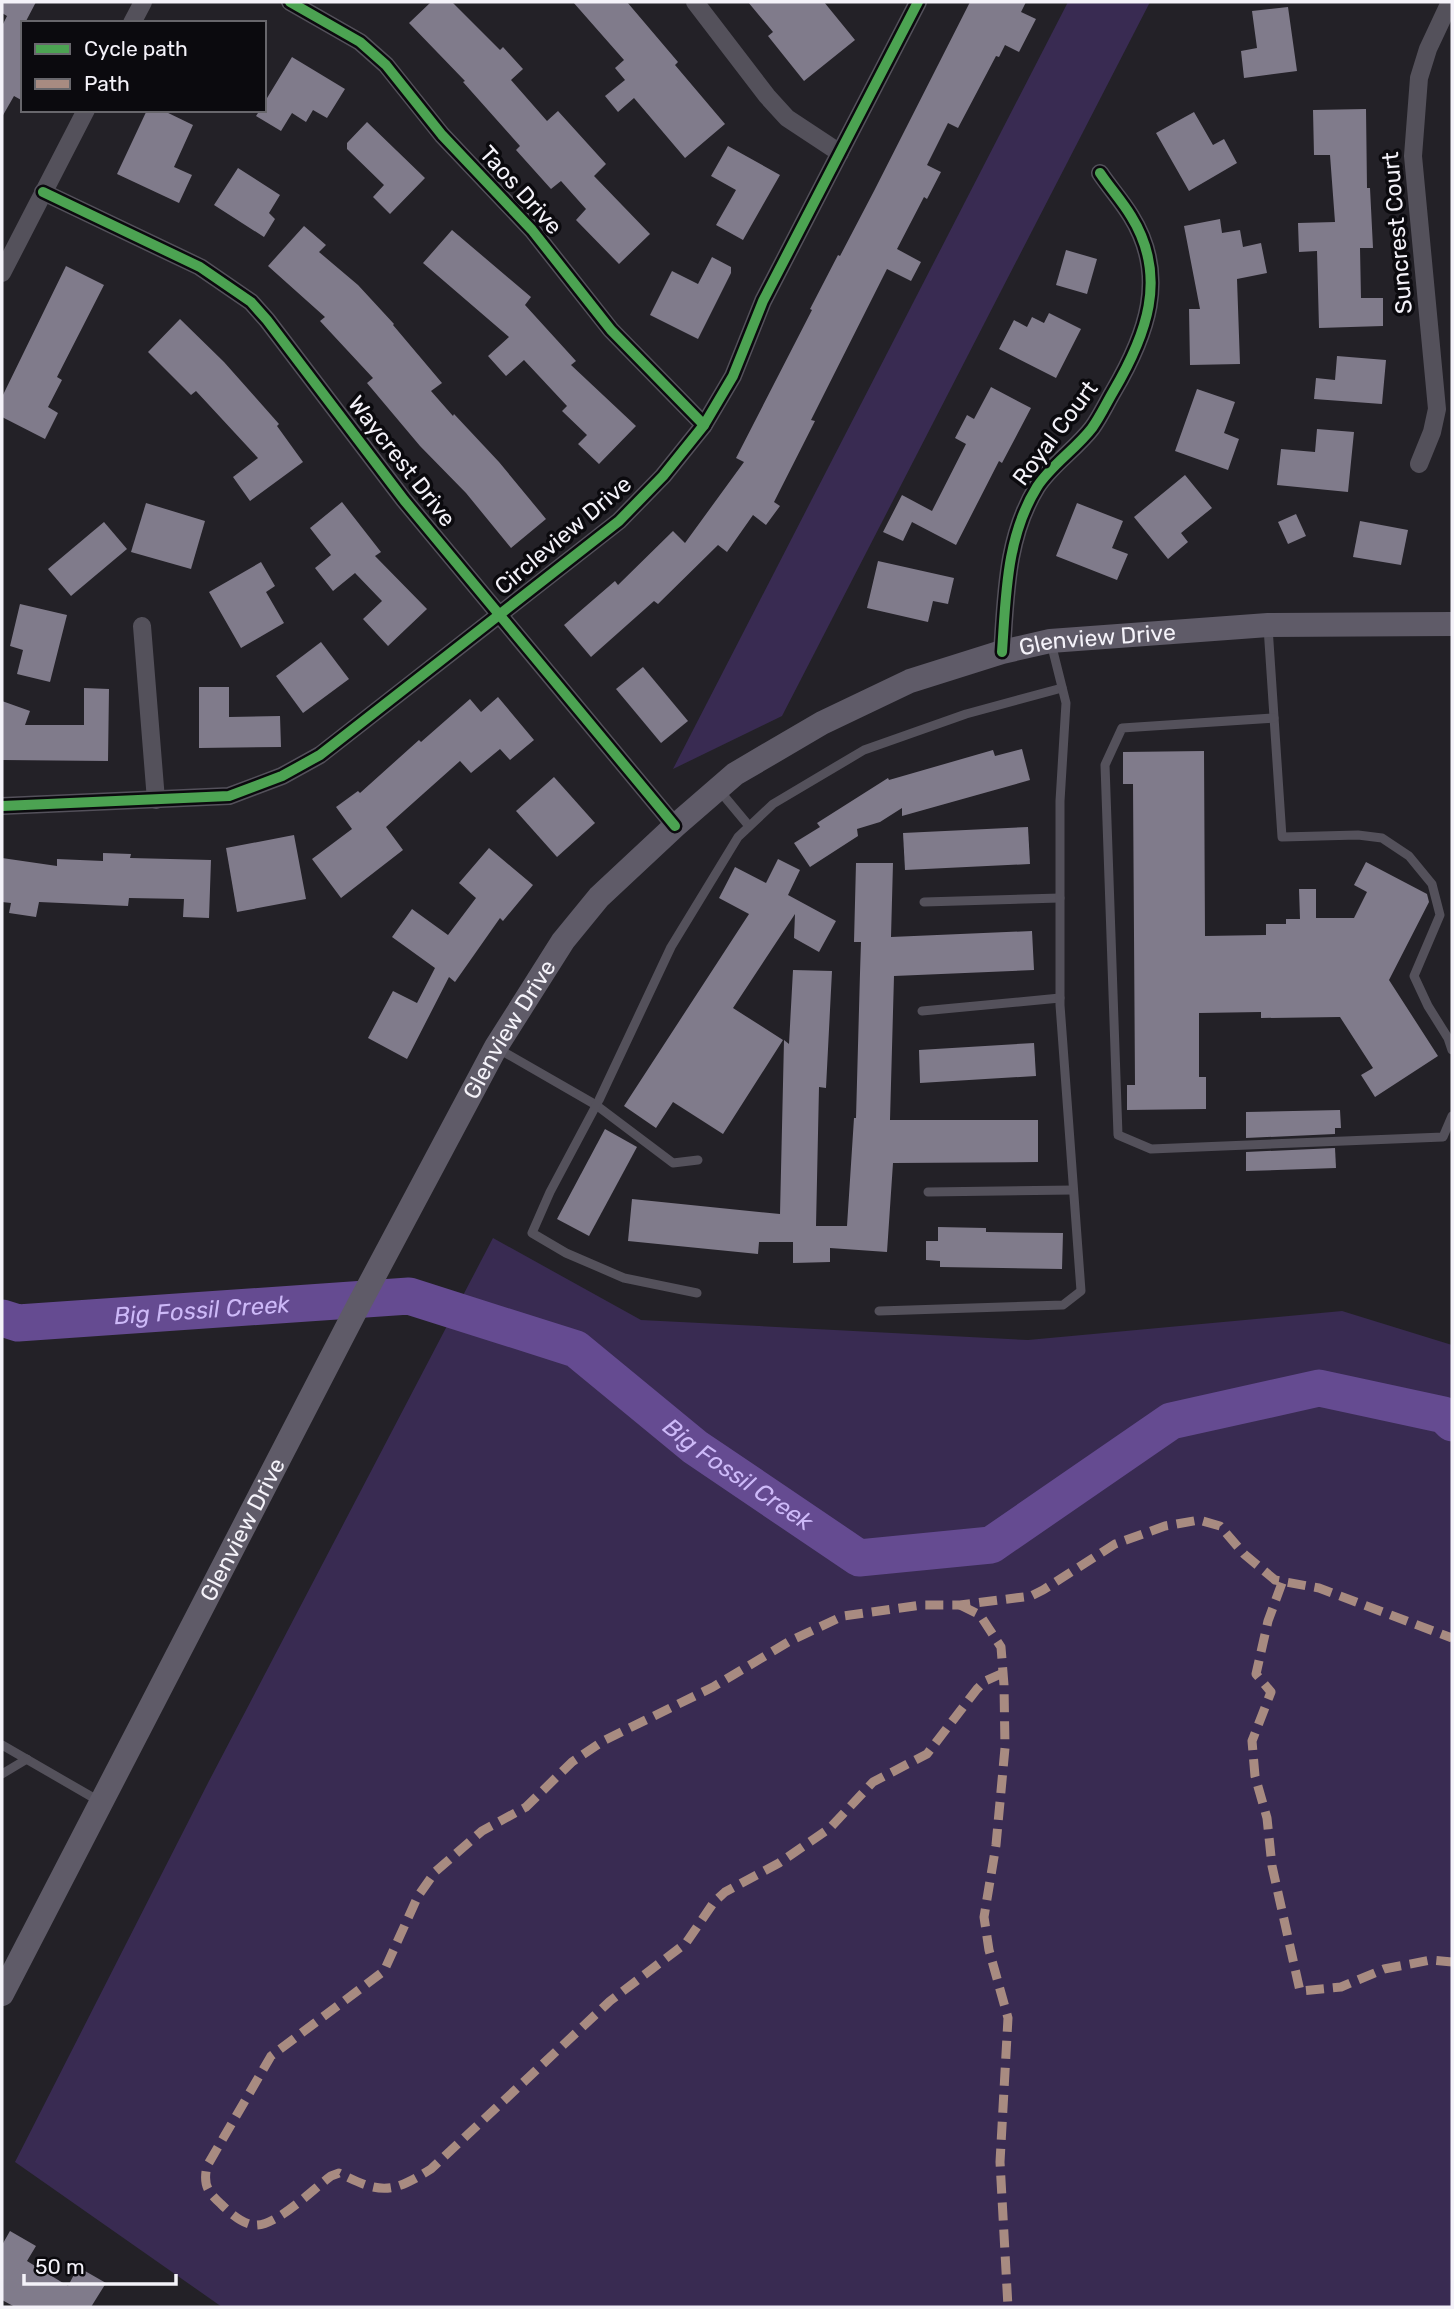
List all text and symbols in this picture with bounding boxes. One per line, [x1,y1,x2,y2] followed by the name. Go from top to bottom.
[21,21,266,112] legend
[84,36,188,61] text: Cycle path
[84,71,130,96] text: Path
[474,140,568,240] street label: Taos Drive
[1376,151,1418,315] street label: Suncrest Court
[1007,375,1103,491] street label: Royal Court
[342,390,462,532] street label: Waycrest Drive
[489,470,637,600] street label: Circleview Drive
[1016,618,1177,662] street label: Glenview Drive
[457,954,562,1104] street label: Glenview Drive
[113,1290,291,1330] water label: Big Fossil Creek
[657,1413,818,1537] water label: Big Fossil Creek
[194,1453,291,1606] street label: Glenview Drive
[24,2242,177,2286] scale bar
[35,2254,85,2279] text: 50 m

